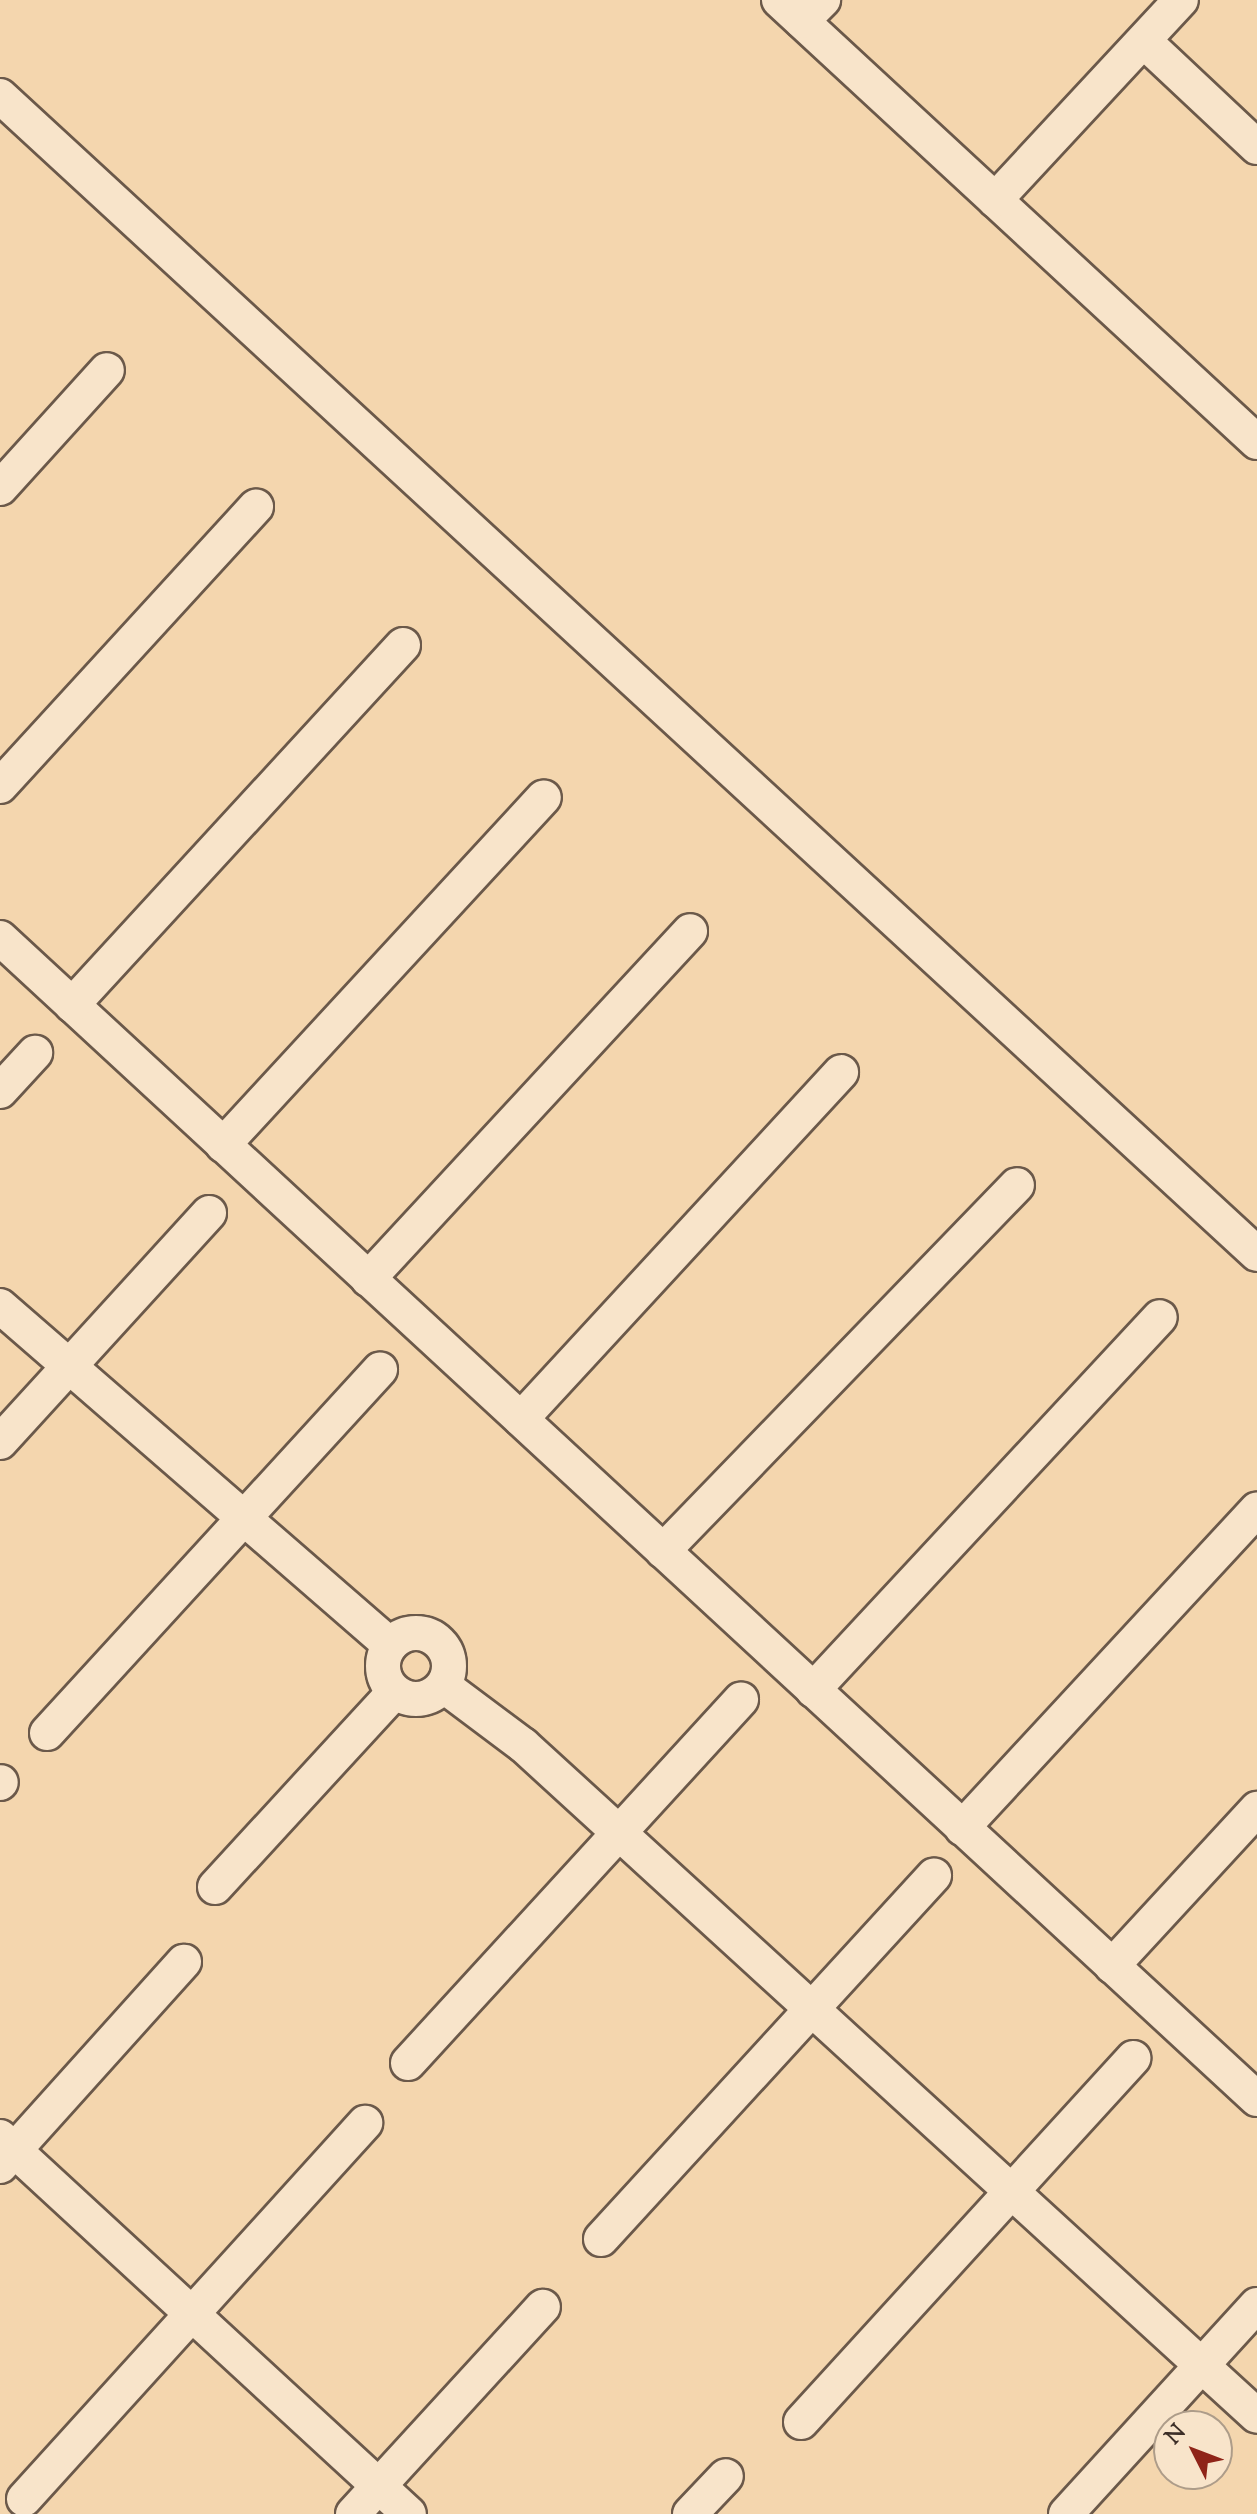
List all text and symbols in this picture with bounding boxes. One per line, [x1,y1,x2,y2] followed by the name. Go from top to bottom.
[1153,2410,1233,2490] north arrow
[1159,2418,1194,2453] text: N

